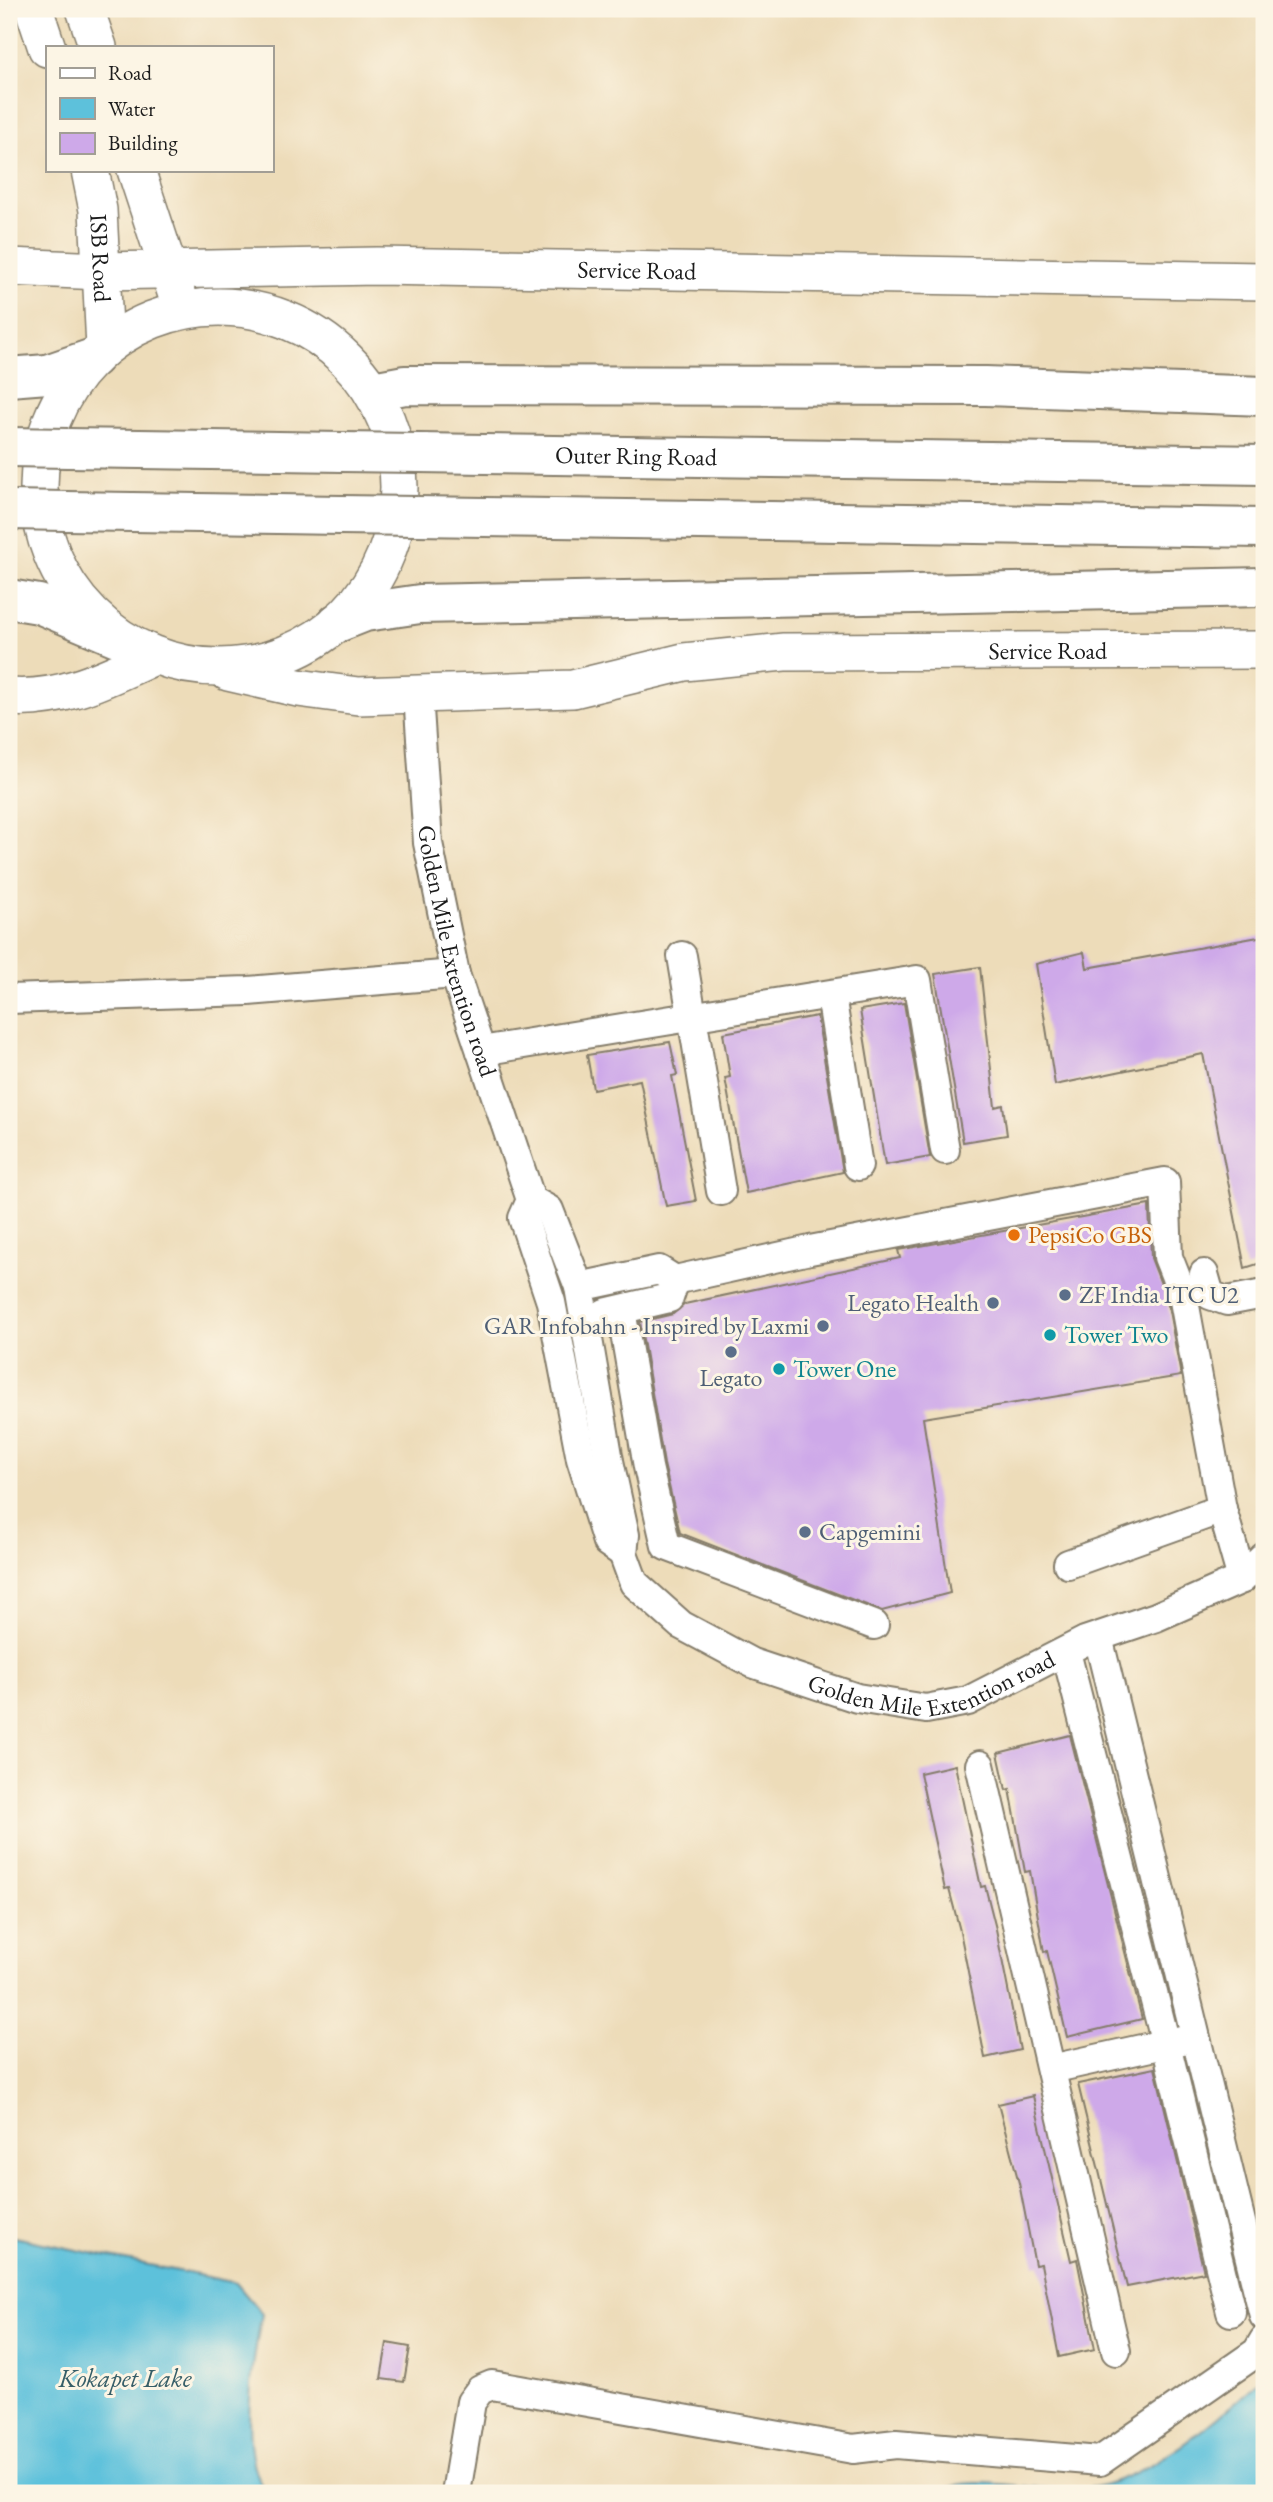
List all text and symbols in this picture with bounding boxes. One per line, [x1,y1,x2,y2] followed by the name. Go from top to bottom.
[46,46,273,172] legend
[108,59,152,86] text: Road
[108,95,155,122] text: Water
[108,129,178,156] text: Building
[83,213,119,304] street label: ISB Road
[577,253,697,286] street label: Service Road
[555,439,718,472] street label: Outer Ring Road
[988,635,1108,666] street label: Service Road
[412,824,505,1081] street label: Golden Mile Extention road
[1028,1219,1152,1250] place label: PepsiCo GBS
[1006,1227,1022,1243] marker: PepsiCo GBS
[1079,1279,1239,1310] place label: ZF India ITC U2
[847,1287,979,1318] place label: Legato Health
[1057,1287,1073,1303] marker: ZF India ITC U2
[985,1295,1001,1311] marker: Legato Health
[484,1310,809,1341] place label: GAR Infobahn - Inspired by Laxmi
[815,1318,831,1334] marker: GAR Infobahn - Inspired by Laxmi
[1064,1319,1169,1350] place label: Tower Two
[1042,1327,1058,1343] marker: Tower Two
[723,1344,739,1360] marker: Legato
[793,1353,896,1384] place label: Tower One
[771,1361,787,1377] marker: Tower One
[700,1362,763,1393] place label: Legato
[819,1516,921,1547] place label: Capgemini
[797,1524,813,1540] marker: Capgemini
[804,1643,1061,1724] street label: Golden Mile Extention road
[57,2361,193,2395] water label: Kokapet Lake

